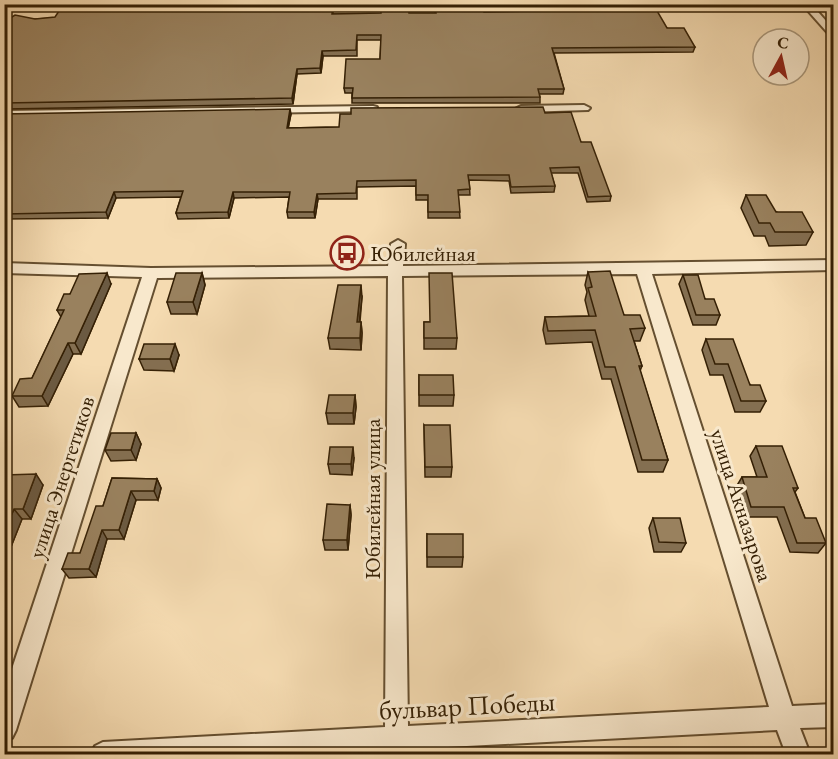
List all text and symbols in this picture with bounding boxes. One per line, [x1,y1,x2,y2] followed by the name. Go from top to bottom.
[751,27,811,87] north arrow
[776,31,790,54] text: С
[329,235,365,271] bus stop icon: Юбилейная
[370,239,476,268] place label: Юбилейная
[22,392,101,562] street label: улица Энергетиков
[358,418,387,580] street label: Юбилейная улица
[703,425,780,586] street label: улица Акназарова
[378,683,556,728] street label: бульвар Победы

